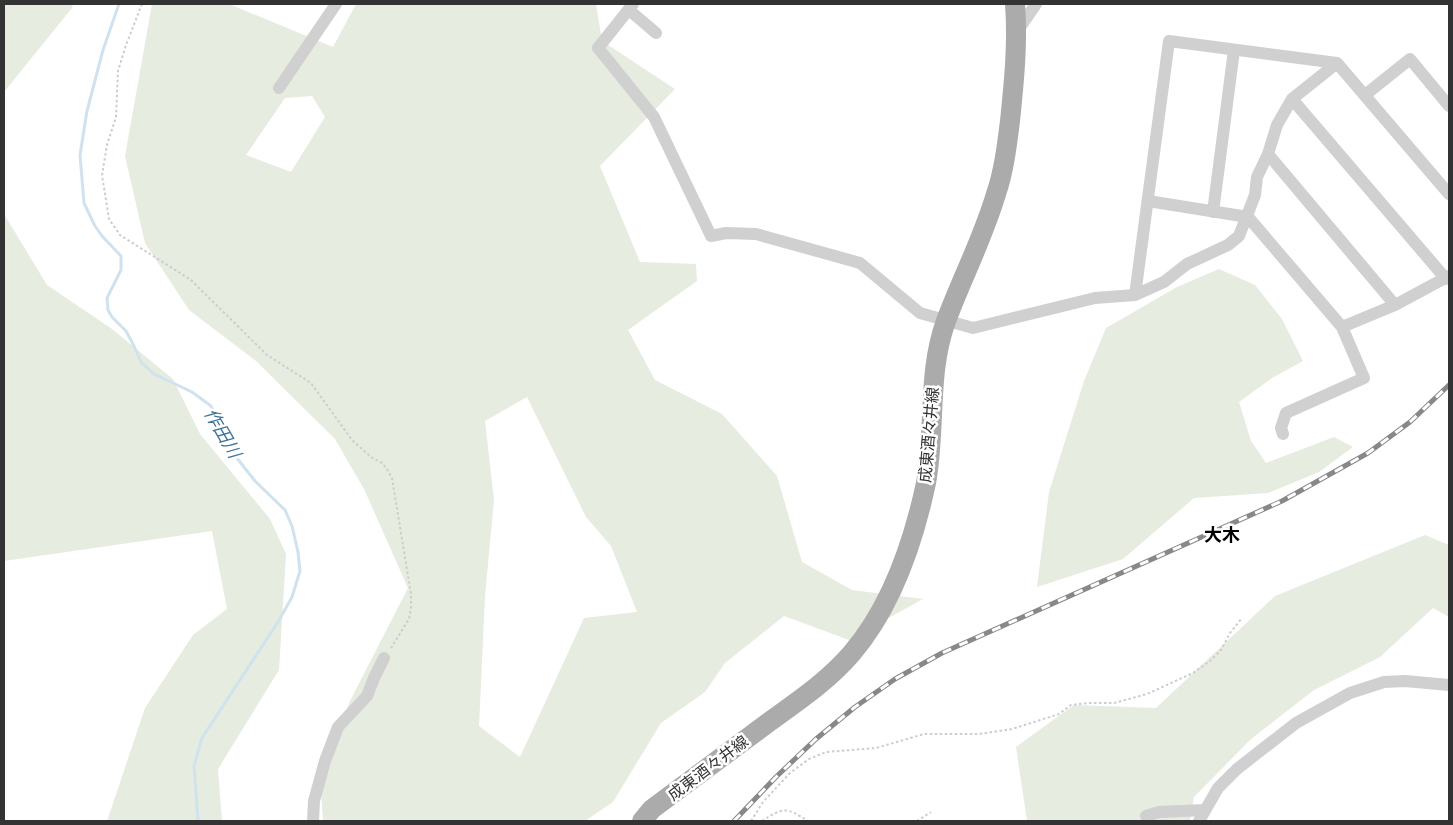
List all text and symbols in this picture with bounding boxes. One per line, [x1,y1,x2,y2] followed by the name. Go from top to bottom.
[915,386,943,484] street label: 成東酒々井線
[200,404,247,463] water label: 作田川
[1204,524,1240,545] district label: 大木
[664,732,752,804] street label: 成東酒々井線

